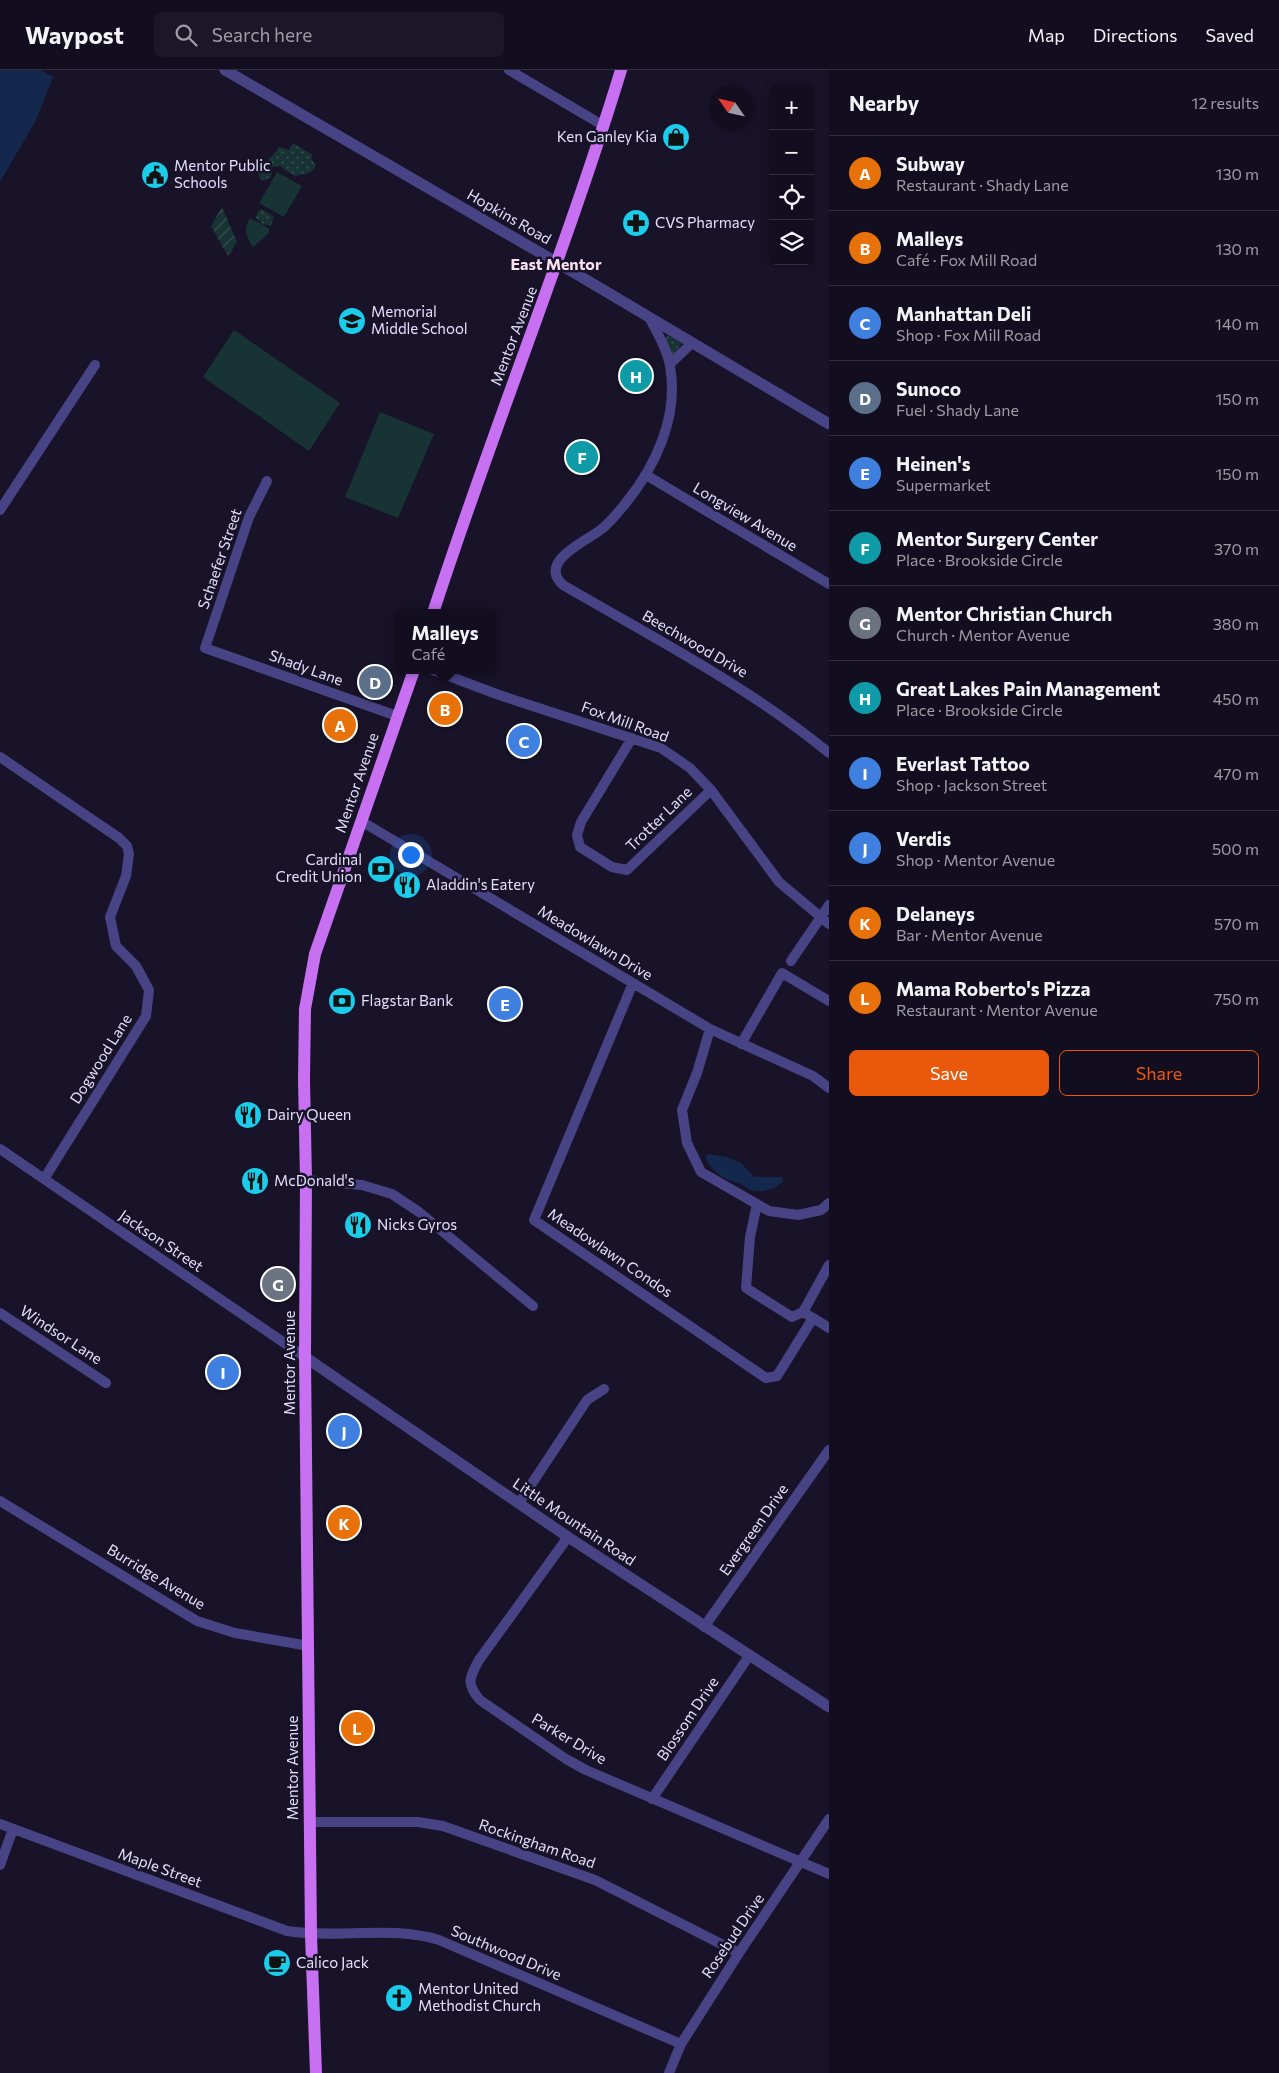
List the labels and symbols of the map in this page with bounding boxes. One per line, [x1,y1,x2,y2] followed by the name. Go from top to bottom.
[709,85,754,130] north arrow
[661,122,691,152] shop icon: Ken Ganley Kia
[557,127,657,145] place label: Ken Ganley Kia
[174,156,270,191] place label: Mentor Public Schools
[140,160,170,190] public building icon: Mentor Public Schools
[464,185,555,248] street label: Hopkins Road
[621,208,651,238] pharmacy icon: CVS Pharmacy
[655,213,755,231] place label: CVS Pharmacy
[510,254,602,273] district label: East Mentor
[486,283,540,388] street label: Mentor Avenue
[371,302,468,337] place label: Memorial Middle School
[337,306,367,336] school or university icon: Memorial Middle School
[620,357,652,395] pin: H
[566,438,598,476] pin: F
[690,478,801,554] street label: Longview Avenue
[193,506,245,611] street label: Schaefer Street
[640,606,752,681] street label: Beechwood Drive
[267,645,346,689] street label: Shady Lane
[359,663,391,701] pin: D
[429,690,461,728] pin: B
[579,697,671,745] street label: Fox Mill Road
[324,706,356,744] pin: A
[508,722,540,760] pin: C
[331,730,382,835] street label: Mentor Avenue
[622,782,695,854] street label: Trotter Lane
[398,842,424,868] your location
[276,850,362,885] place label: Cardinal Credit Union
[366,854,396,884] bank icon: Cardinal Credit Union
[392,870,422,900] restaurant icon: Aladdin's Eatery
[426,875,535,893] place label: Aladdin's Eatery
[535,901,656,984] street label: Meadowlawn Drive
[489,985,521,1023] pin: E
[327,986,357,1016] bank icon: Flagstar Bank
[361,991,453,1009] place label: Flagstar Bank
[65,1010,135,1107] street label: Dogwood Lane
[233,1100,263,1130] restaurant icon: Dairy Queen
[267,1105,351,1123] place label: Dairy Queen
[240,1166,270,1196] restaurant icon: McDonald's
[274,1171,355,1189] place label: McDonald's
[545,1204,676,1301] street label: Meadowlawn Condos
[116,1205,207,1275] street label: Jackson Street
[343,1210,373,1240] restaurant icon: Nicks Gyros
[377,1215,457,1233] place label: Nicks Gyros
[262,1265,294,1303] pin: G
[17,1301,106,1367] street label: Windsor Lane
[280,1311,298,1415] street label: Mentor Avenue
[207,1353,239,1391] pin: I
[328,1412,360,1450] pin: J
[510,1473,639,1569] street label: Little Mountain Road
[715,1480,791,1579] street label: Evergreen Drive
[328,1504,360,1542] pin: K
[104,1540,209,1613] street label: Burridge Avenue
[653,1673,722,1764] street label: Blossom Drive
[341,1709,373,1747] pin: L
[529,1709,610,1768] street label: Parker Drive
[283,1716,301,1820] street label: Mentor Avenue
[477,1815,598,1871] street label: Rockingham Road
[116,1844,205,1891] street label: Maple Street
[697,1890,767,1981] street label: Rosebud Drive
[448,1921,564,1983] street label: Southwood Drive
[262,1948,292,1978] cafe icon: Calico Jack
[296,1953,369,1971] place label: Calico Jack
[418,1979,541,2014] place label: Mentor United Methodist Church
[384,1983,414,2013] church icon: Mentor United Methodist Church

